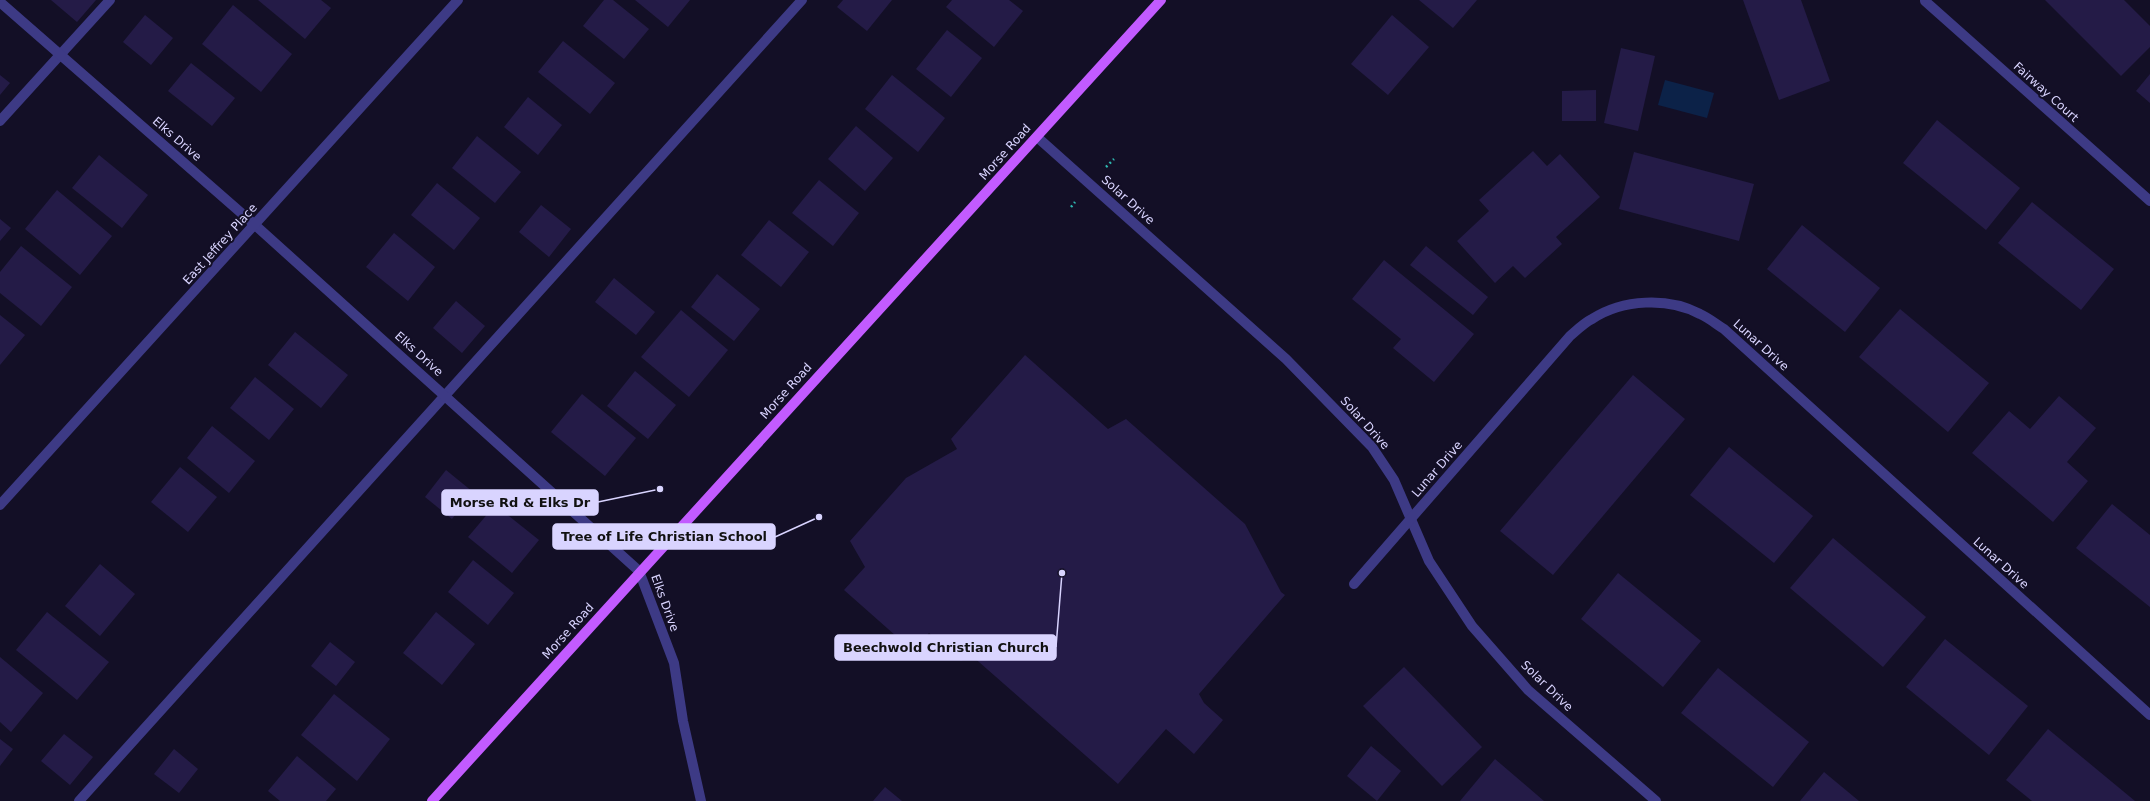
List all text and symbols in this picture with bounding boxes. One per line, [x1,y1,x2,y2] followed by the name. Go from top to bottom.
[2011,59,2082,125] street label: Fairway Court
[150,114,204,164] street label: Elks Drive
[976,121,1034,183] street label: Morse Road
[1099,173,1157,227] street label: Solar Drive
[180,201,260,287] street label: East Jeffrey Place
[1730,316,1792,374] street label: Lunar Drive
[392,329,446,379] street label: Elks Drive
[757,360,815,422] street label: Morse Road
[1338,394,1392,452] street label: Solar Drive
[1409,438,1465,500] street label: Lunar Drive
[442,490,598,515] callout: Morse Rd & Elks Dr
[450,495,591,510] text: Morse Rd & Elks Dr
[553,524,775,549] callout: Tree of Life Christian School
[561,529,767,544] text: Tree of Life Christian School
[1970,534,2032,592] street label: Lunar Drive
[648,572,682,634] street label: Elks Drive
[539,600,597,662] street label: Morse Road
[835,635,1056,660] callout: Beechwold Christian Church
[843,640,1049,655] text: Beechwold Christian Church
[1518,658,1576,714] street label: Solar Drive

